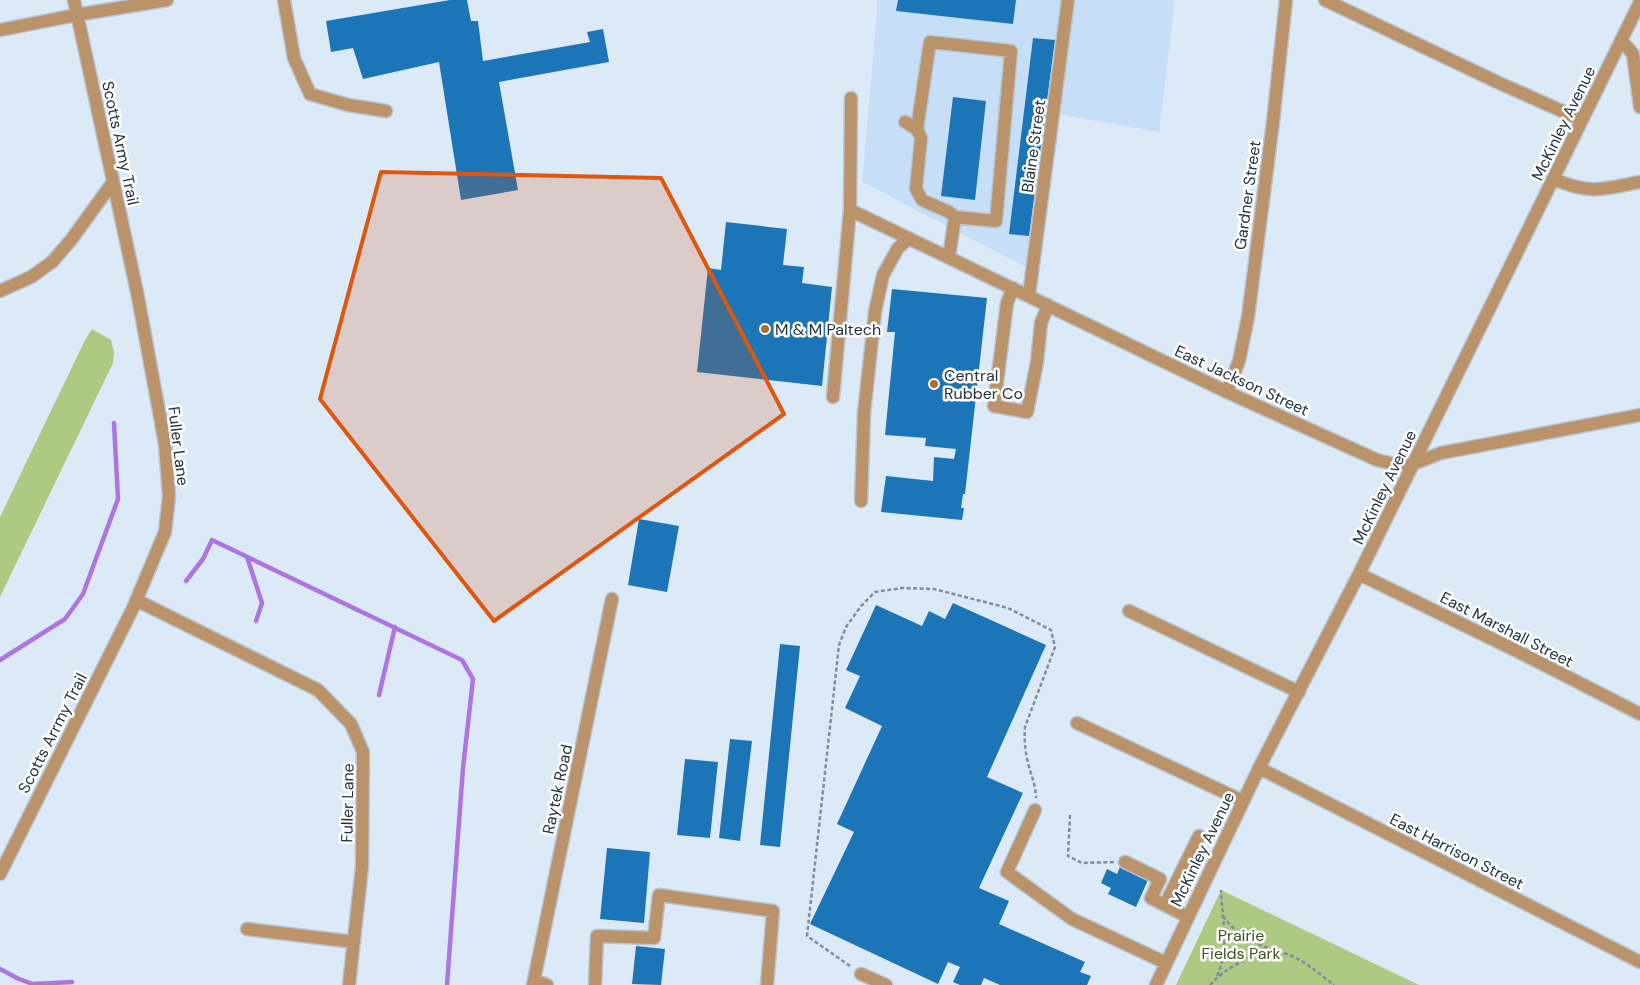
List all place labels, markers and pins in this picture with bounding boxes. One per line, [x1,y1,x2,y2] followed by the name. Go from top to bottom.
[775,319,881,340] place label: M & M Paltech
[759,323,771,335] marker: M & M Paltech
[944,365,1023,404] place label: Central Rubber Co
[928,378,940,390] marker: Central Rubber Co

